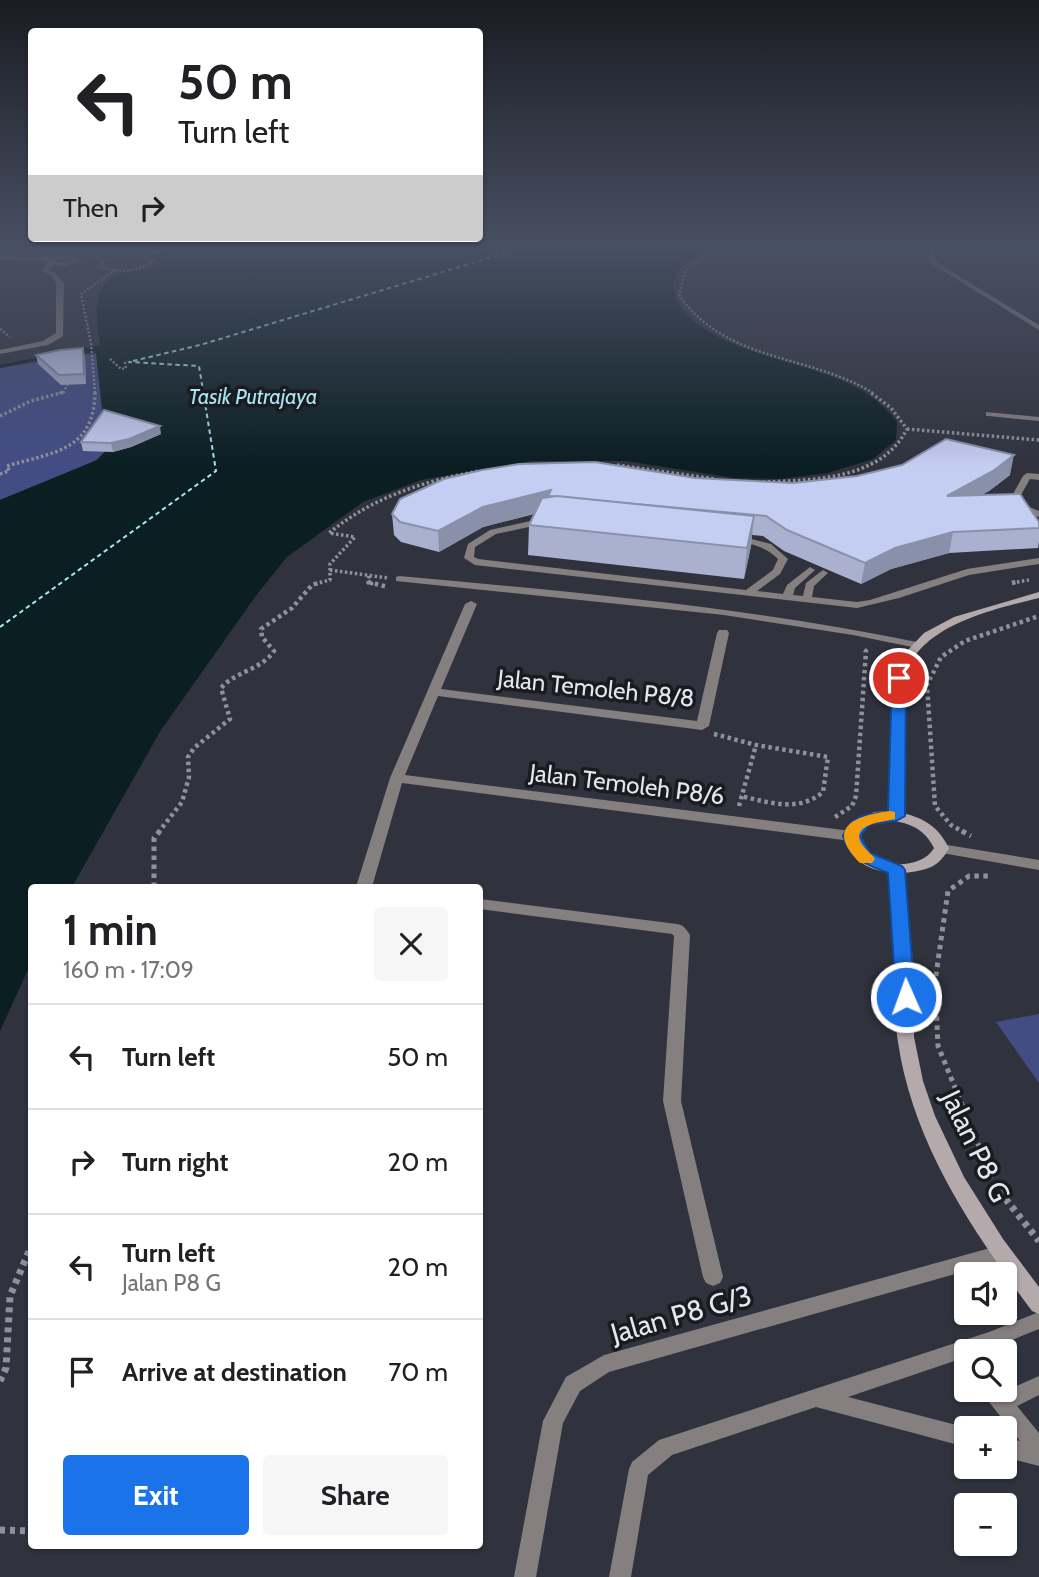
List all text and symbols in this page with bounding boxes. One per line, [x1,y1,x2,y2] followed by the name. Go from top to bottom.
[178,52,293,111] text: 50 m
[63,56,154,147] icon: left
[178,112,289,151] text: Turn left
[133,189,171,227] icon: right
[63,192,119,224] text: Then
[189,384,317,410] water label: Tasik Putrajaya
[869,648,929,708] pin
[880,659,918,697] icon: arrive
[495,663,696,713] street label: Jalan Temoleh P8/8
[527,758,726,810] street label: Jalan Temoleh P8/6
[63,904,158,956] text: 1 min
[374,907,448,981] button: close
[63,956,194,984] text: 160 m · 17:09
[869,960,943,1034] position arrow
[63,1038,101,1076] icon: left
[122,1041,215,1073] text: Turn left
[387,1041,448,1073] text: 50 m
[934,1084,1018,1208] street label: Jalan P8 G
[63,1143,101,1181] icon: right
[122,1146,228,1178] text: Turn right
[388,1146,448,1178] text: 20 m
[122,1237,215,1269] text: Turn left
[63,1248,101,1286] icon: left
[388,1251,448,1283] text: 20 m
[954,1262,1017,1556] map controls
[954,1262,1017,1325] button: sound
[122,1269,221,1297] text: Jalan P8 G
[606,1278,755,1351] street label: Jalan P8 G/3
[954,1339,1017,1402] button: search
[63,1353,101,1391] icon: arrive
[122,1356,347,1388] text: Arrive at destination
[388,1356,448,1388] text: 70 m
[954,1416,1017,1479] button: +
[63,1455,249,1535] button: Exit
[263,1455,448,1535] button: Share
[954,1493,1017,1556] button: −

